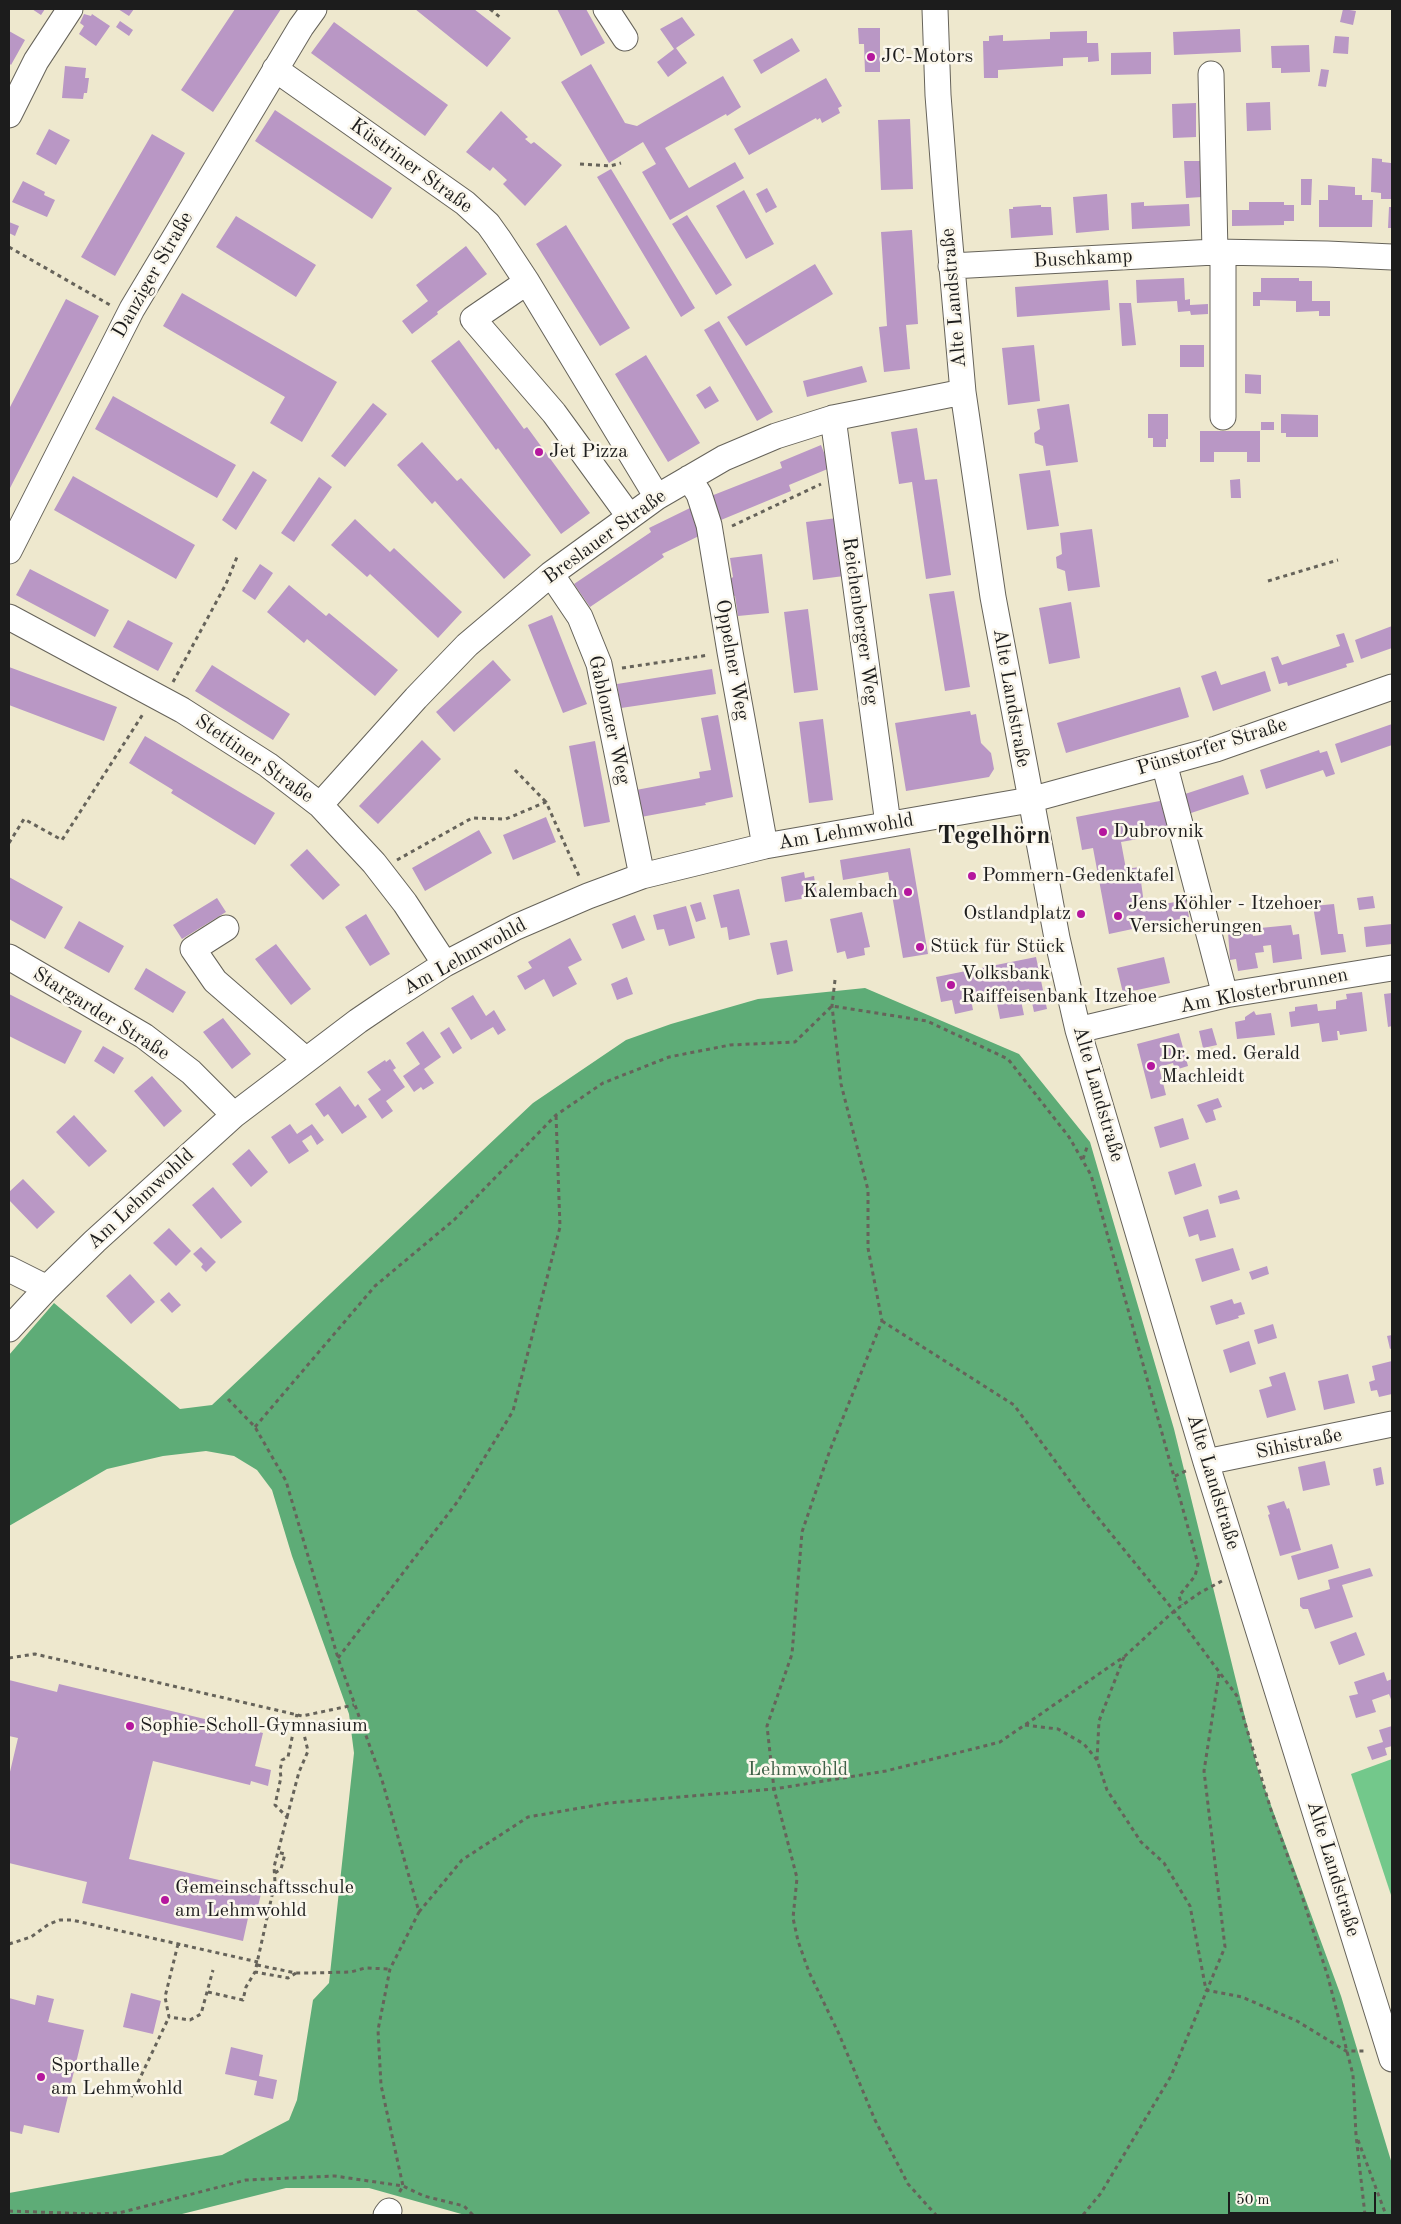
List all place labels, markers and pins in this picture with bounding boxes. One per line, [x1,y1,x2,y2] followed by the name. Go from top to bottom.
[881,45,973,69] place label: JC-Motors
[865,51,877,63] marker: JC-Motors
[549,440,628,464] place label: Jet Pizza
[533,446,545,458] marker: Jet Pizza
[1113,820,1204,844] place label: Dubrovnik
[1097,826,1109,838] marker: Dubrovnik
[982,864,1174,888] place label: Pommern-Gedenktafel
[966,870,978,882] marker: Pommern-Gedenktafel
[803,880,898,904] place label: Kalembach
[902,886,914,898] marker: Kalembach
[1128,892,1321,939] place label: Jens Köhler - Itzehoer Versicherungen
[963,902,1071,926] place label: Ostlandplatz
[1075,908,1087,920] marker: Ostlandplatz
[1112,910,1124,922] marker: Jens Köhler - Itzehoer Versicherungen
[930,935,1065,959] place label: Stück für Stück
[914,941,926,953] marker: Stück für Stück
[961,962,1157,1009] place label: Volksbank Raiffeisenbank Itzehoe
[945,979,957,991] marker: Volksbank Raiffeisenbank Itzehoe
[1161,1042,1300,1089] place label: Dr. med. Gerald Machleidt
[1145,1060,1157,1072] marker: Dr. med. Gerald Machleidt
[140,1714,368,1738] place label: Sophie-Scholl-Gymnasium
[124,1720,136,1732] marker: Sophie-Scholl-Gymnasium
[175,1876,354,1923] place label: Gemeinschaftsschule am Lehmwohld
[159,1894,171,1906] marker: Gemeinschaftsschule am Lehmwohld
[51,2054,183,2101] place label: Sporthalle am Lehmwohld
[35,2071,47,2083] marker: Sporthalle am Lehmwohld

